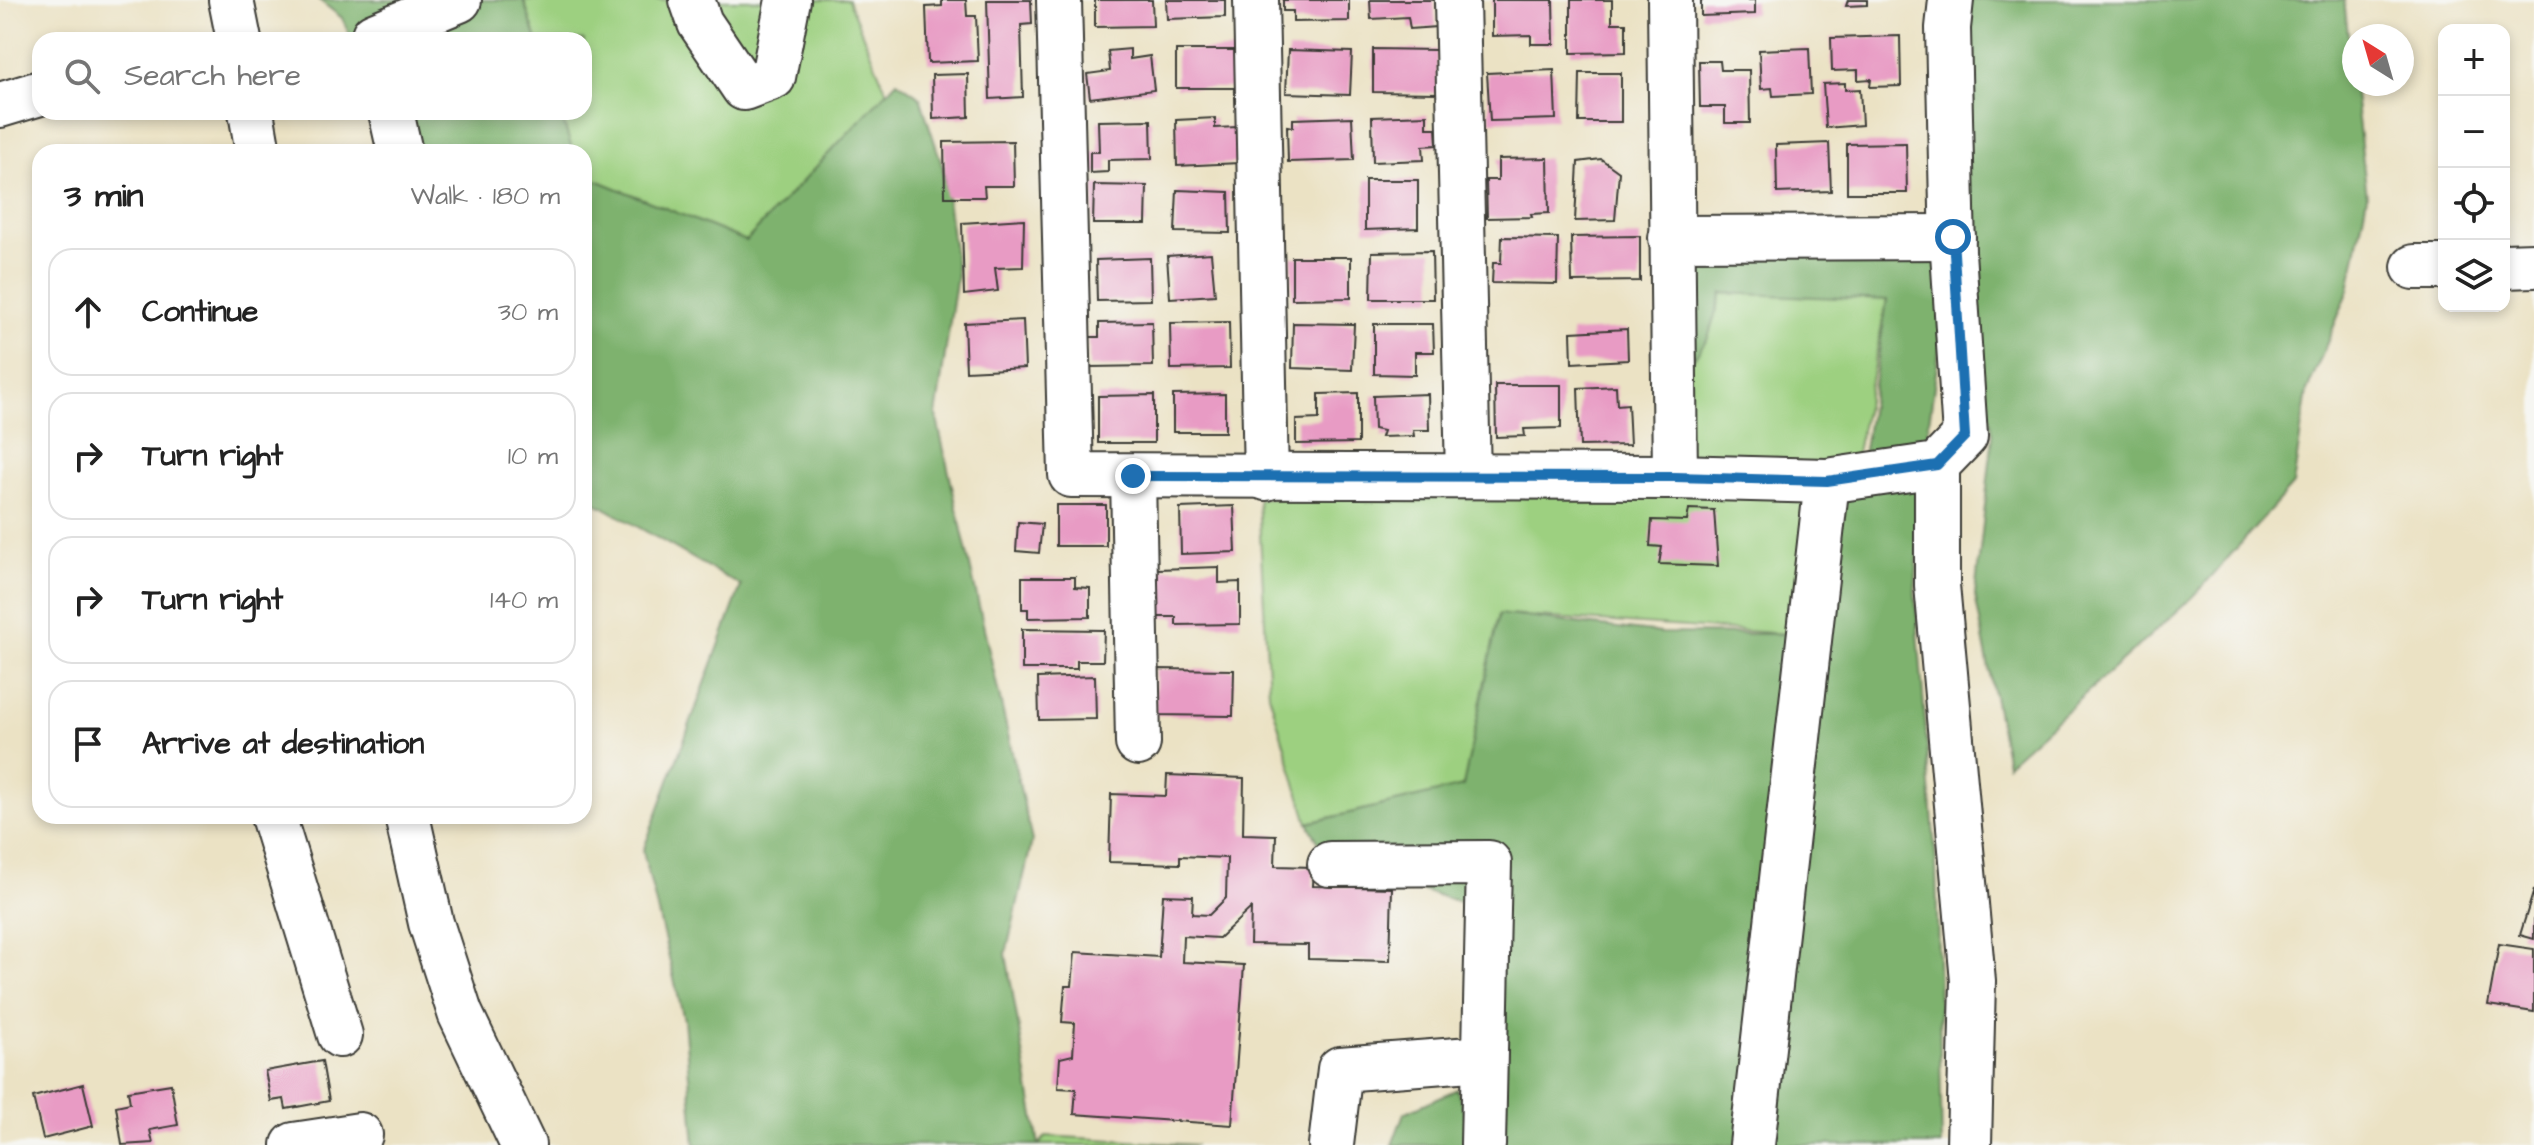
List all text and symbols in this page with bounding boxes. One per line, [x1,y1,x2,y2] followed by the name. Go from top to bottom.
[2342,24,2414,96] north arrow
[2438,24,2510,312] map controls
[2438,24,2510,96] button: +
[32,32,592,120] search box
[60,54,104,98] icon: search
[124,55,301,97] text: Search here
[2438,96,2510,168] button: −
[2438,168,2510,240] button: locate
[64,172,144,220] text: 3 min
[411,178,560,214] text: Walk · 180 m
[1935,219,1971,255] route start
[2438,240,2510,312] button: layers
[66,290,110,334] icon: ahead
[142,291,258,333] text: Continue
[498,294,558,330] text: 30 m
[66,434,110,478] icon: right
[142,435,283,477] text: Turn right
[508,438,558,474] text: 10 m
[1115,458,1151,494] route end
[66,578,110,622] icon: right
[142,579,283,621] text: Turn right
[490,582,558,618] text: 140 m
[66,722,110,766] icon: arrive
[142,723,424,765] text: Arrive at destination

